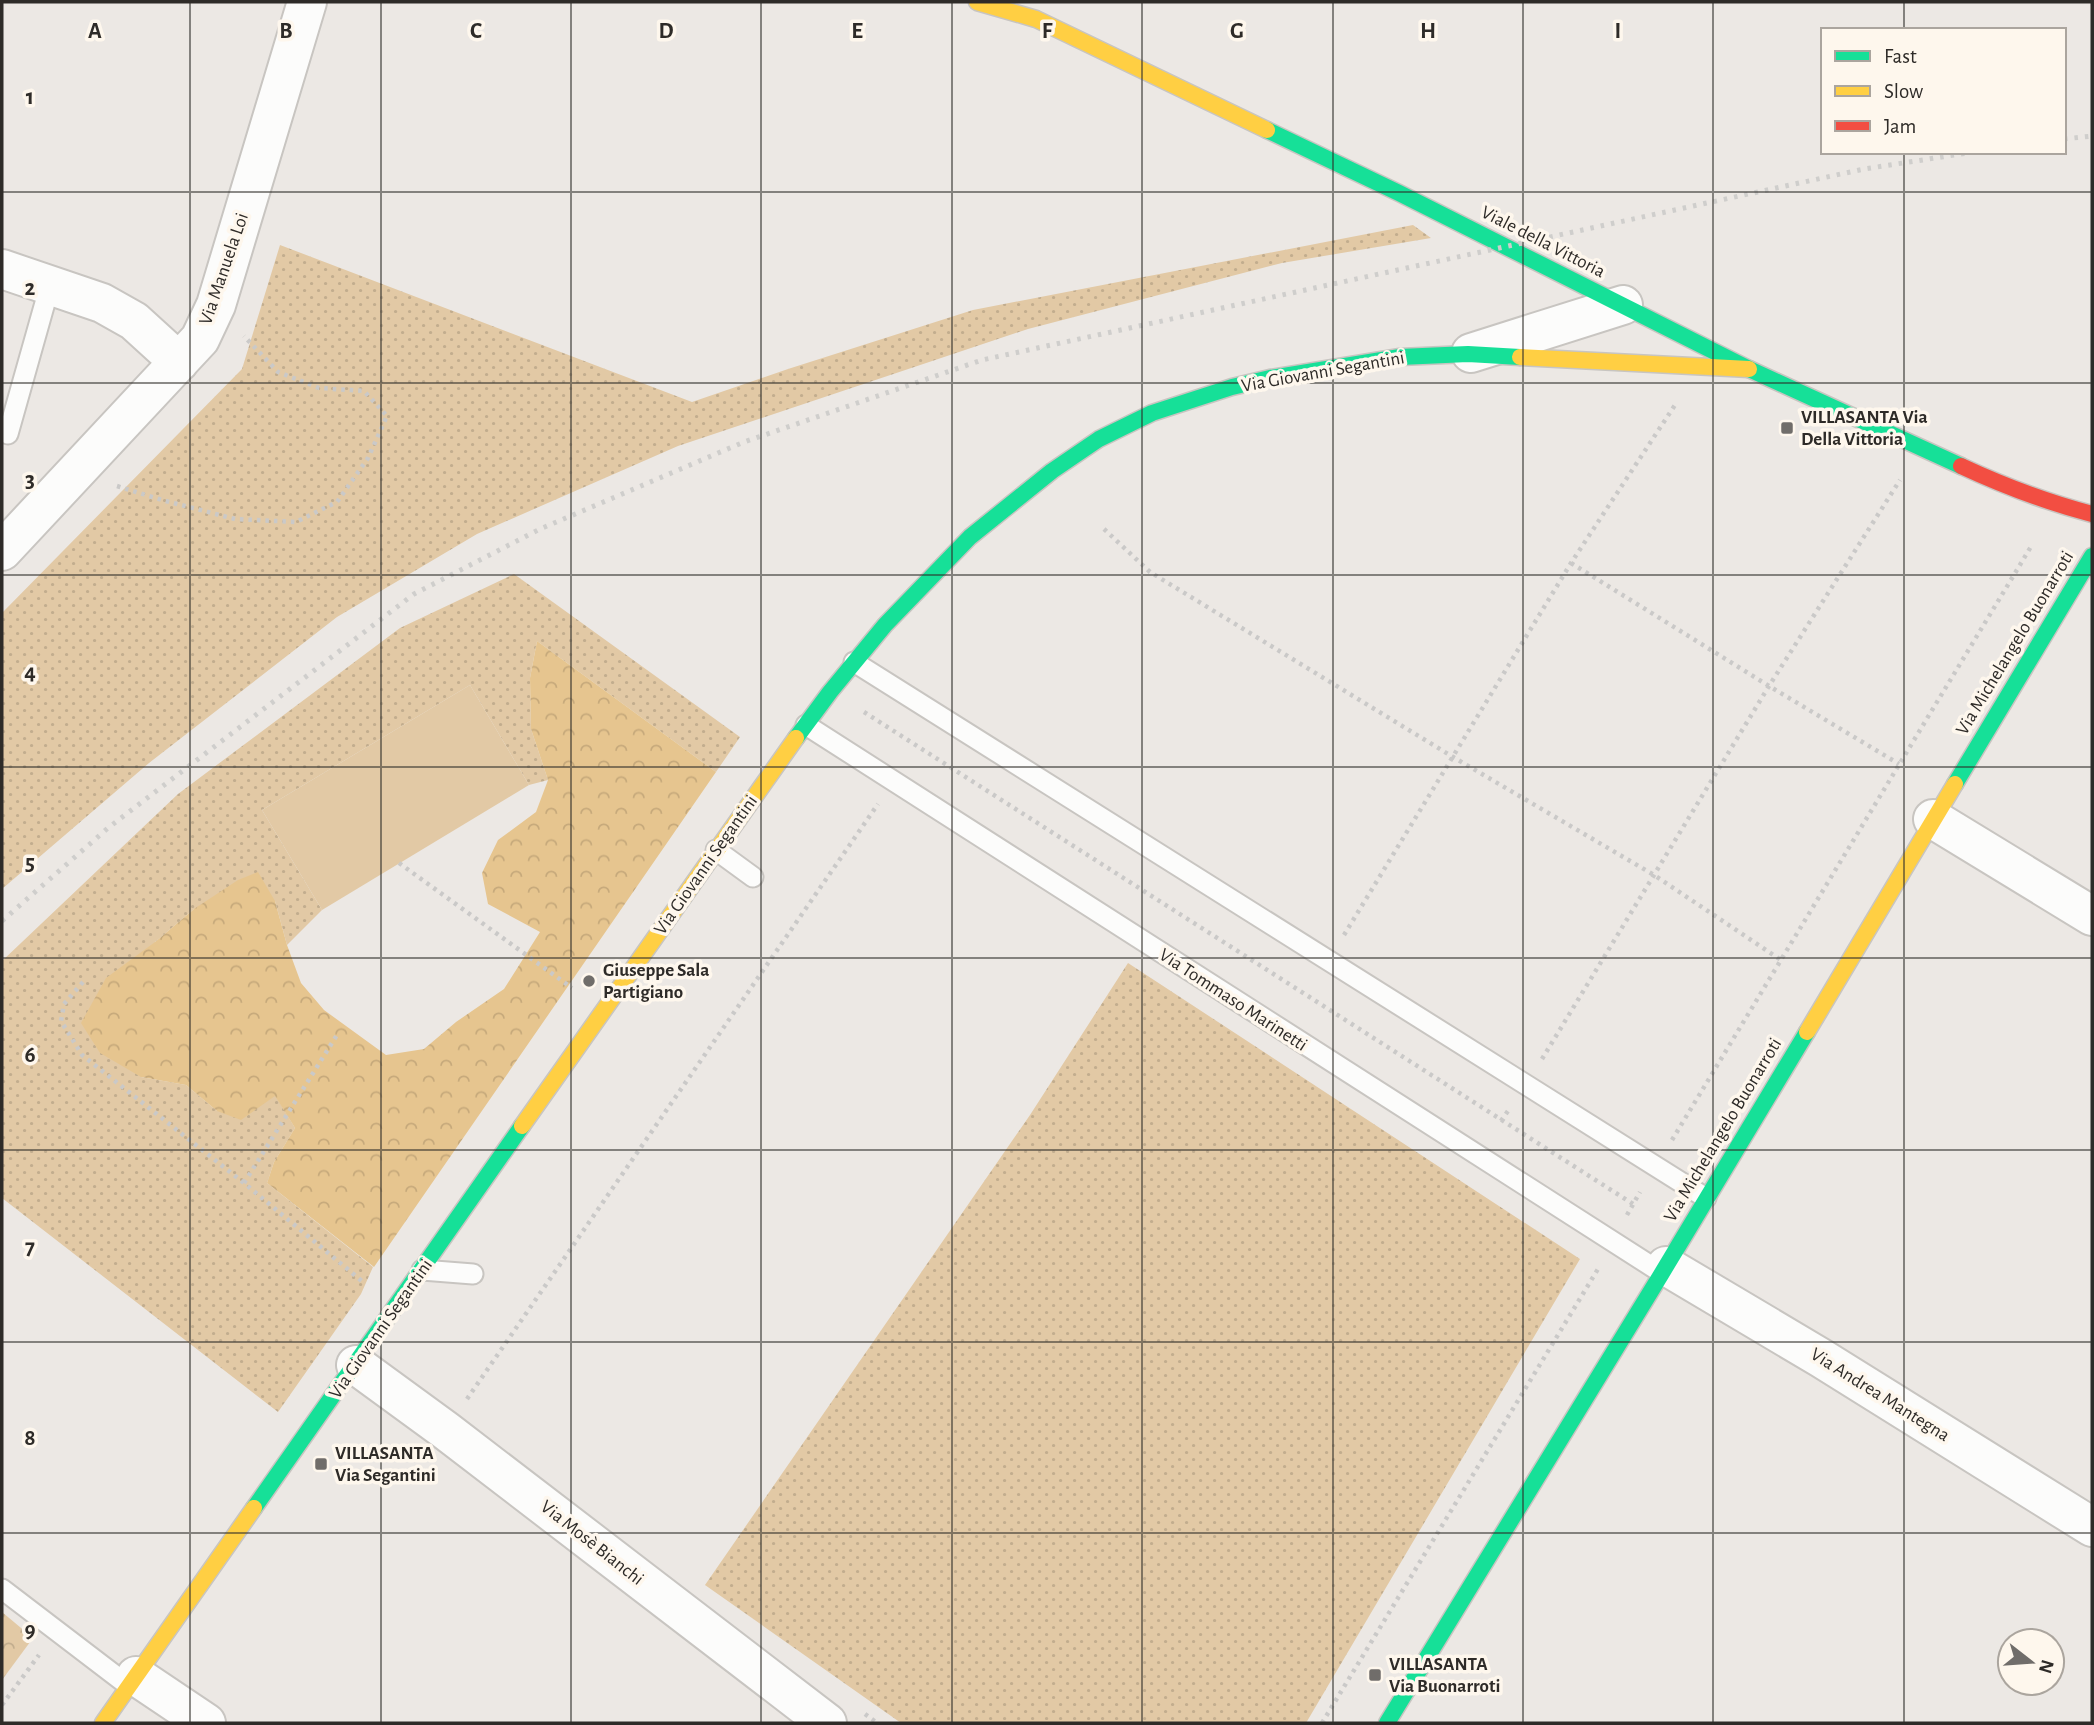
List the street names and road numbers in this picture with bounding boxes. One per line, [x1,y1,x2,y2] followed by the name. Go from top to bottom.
[1478,203,1608,282] street label: Viale della Vittoria
[196,211,252,327] street label: Via Manuela Loi
[1240,348,1406,396] street label: Via Giovanni Segantini
[1953,548,2077,738] street label: Via Michelangelo Buonarroti
[651,792,761,938] street label: Via Giovanni Segantini
[1156,945,1310,1055] street label: Via Tommaso Marinetti
[1661,1035,1785,1225] street label: Via Michelangelo Buonarroti
[326,1256,436,1402] street label: Via Giovanni Segantini
[1807,1345,1953,1446] street label: Via Andrea Mantegna
[537,1497,647,1589] street label: Via Mosè Bianchi

